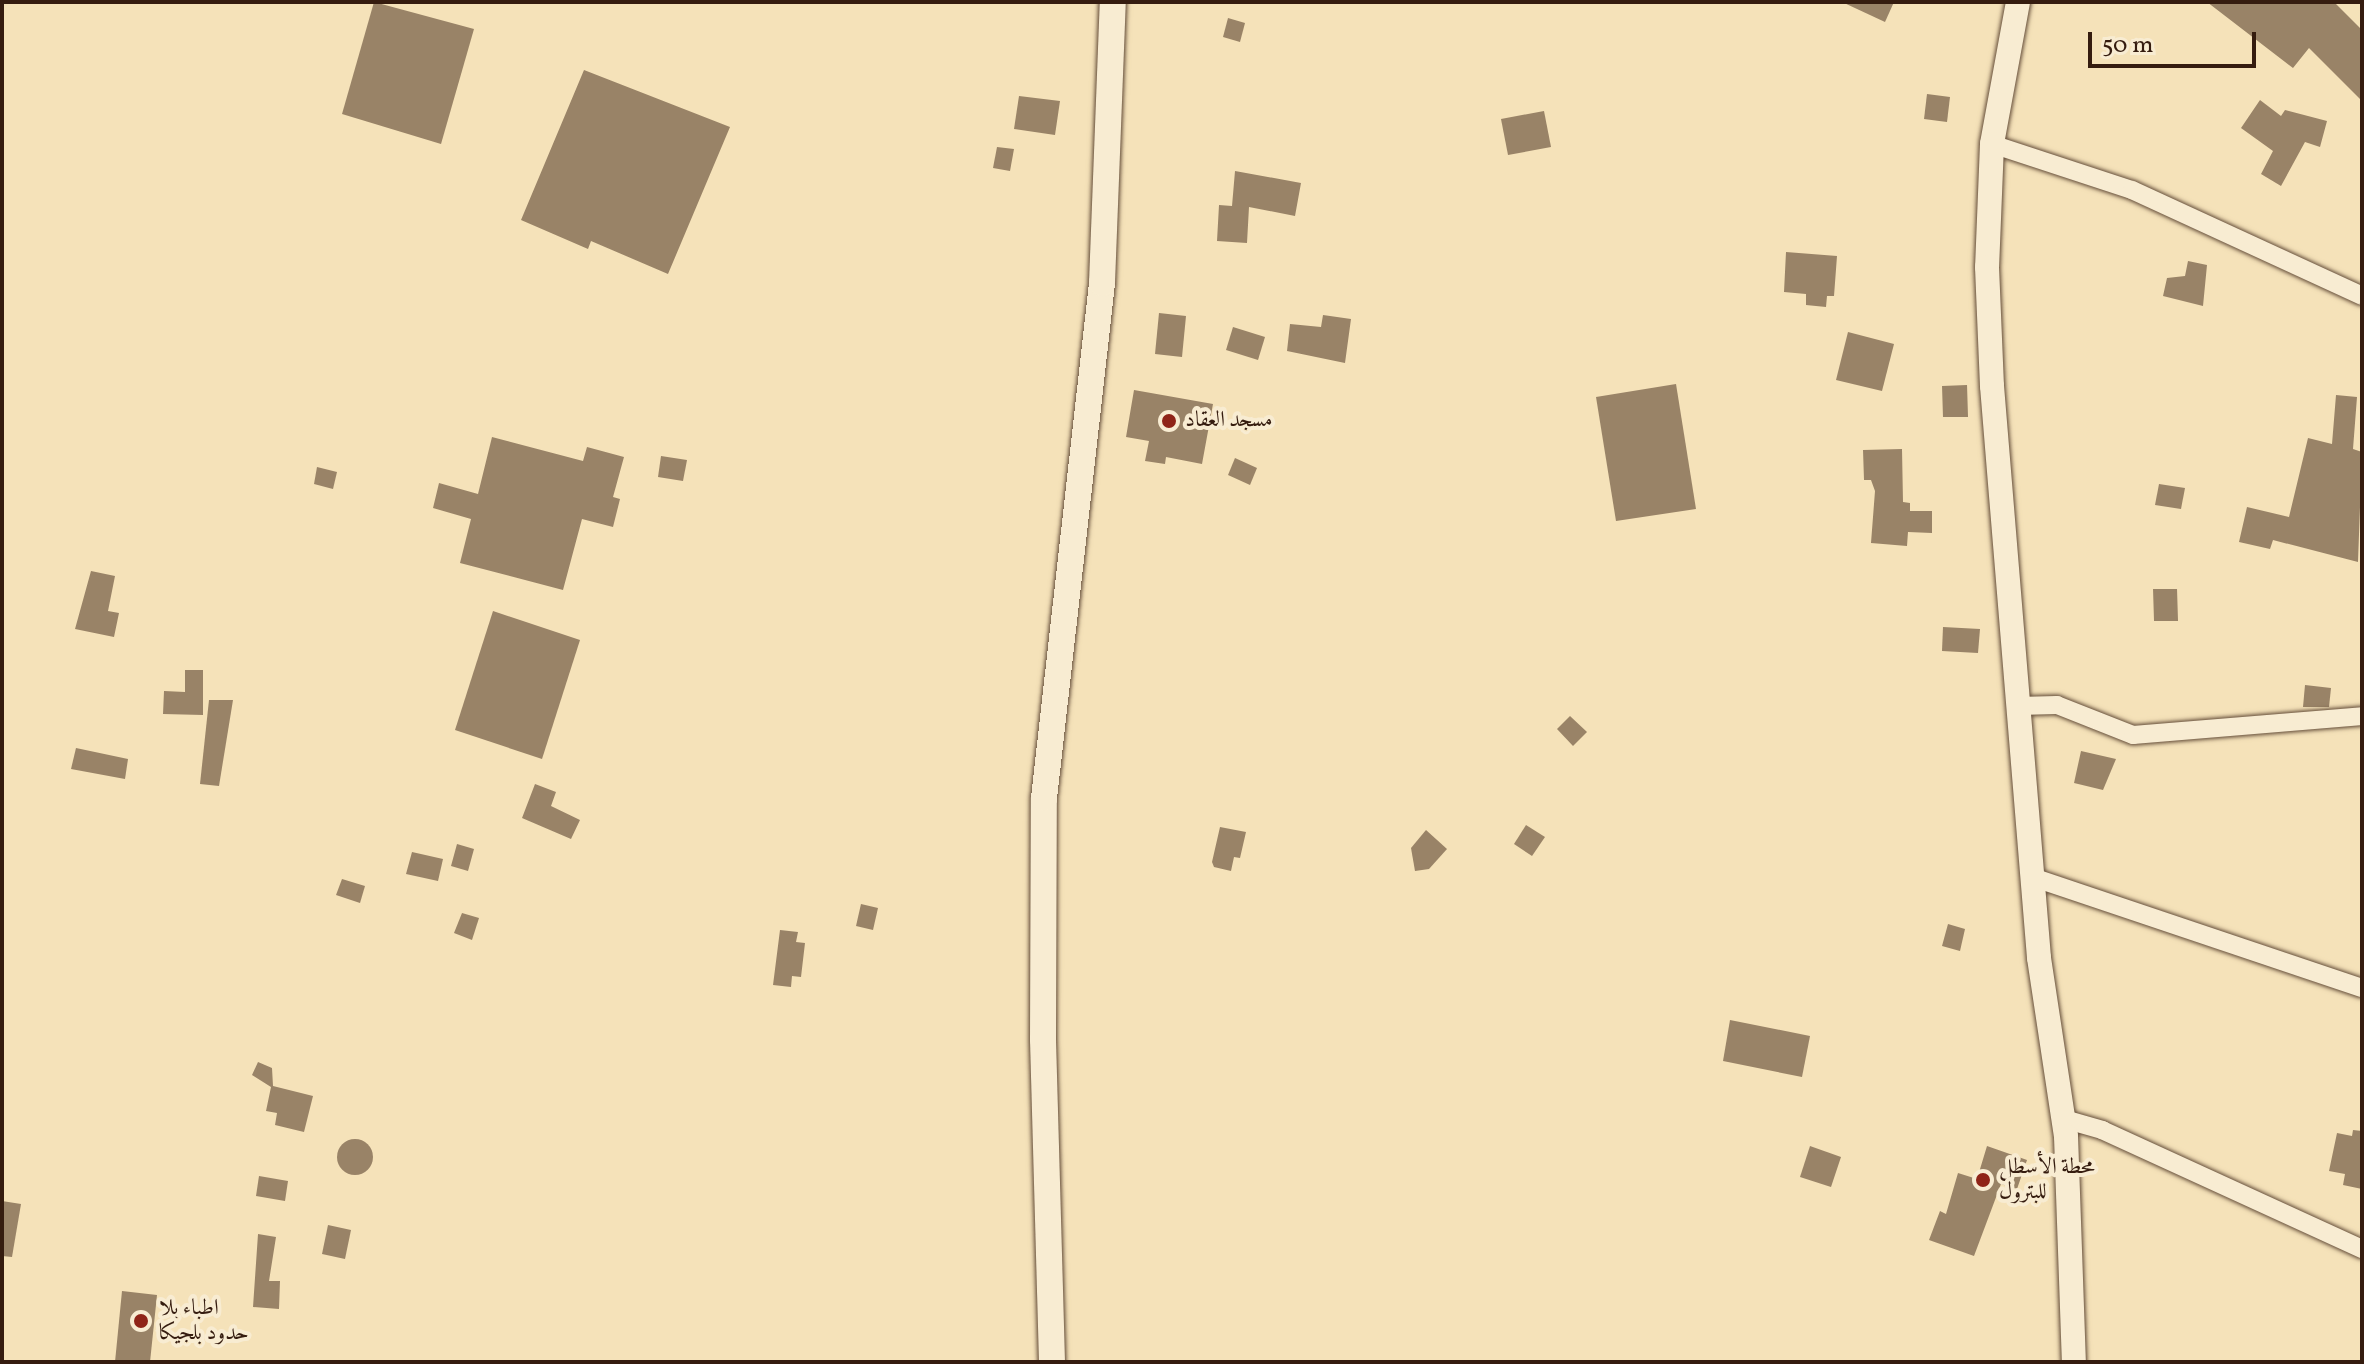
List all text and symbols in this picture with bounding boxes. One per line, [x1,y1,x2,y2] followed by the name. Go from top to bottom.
[2092,16,2260,66] scale bar
[2102,29,2154,63] text: 50 m
[1185,408,1272,434] place label: مسجد العقاد
[1160,412,1178,430] marker: مسجد العقاد
[1999,1154,2095,1206] place label: محطة الأسطل للبترول
[1974,1171,1992,1189] marker: محطة الأسطل للبترول
[159,1295,249,1346] place label: اطباء بلا حدود بلجيكا
[130,1310,152,1332] marker: اطباء بلا حدود بلجيكا

